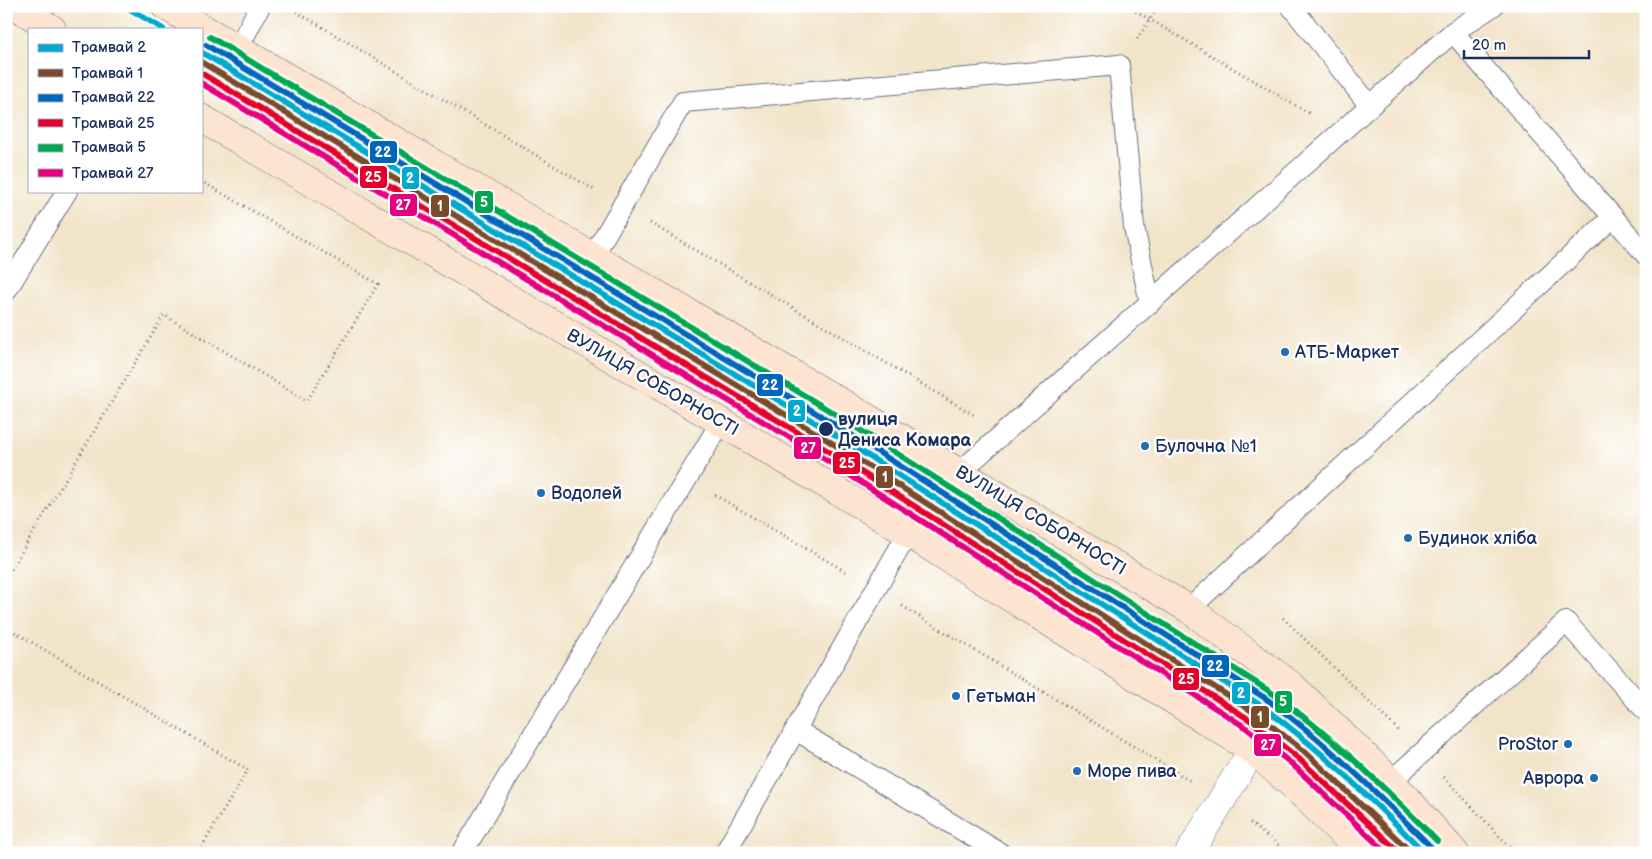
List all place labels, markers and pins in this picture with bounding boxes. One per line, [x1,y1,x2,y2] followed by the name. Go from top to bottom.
[1294,342,1400,363] place label: АТБ-Маркет
[1279,346,1291,358] marker: АТБ-Маркет
[838,409,972,451] place label: вулиця Дениса Комара
[817,420,835,438] marker: вулиця Дениса Комара
[1155,436,1257,457] place label: Булочна №1
[1139,440,1151,452] marker: Булочна №1
[551,483,622,504] place label: Водолей
[535,487,547,499] marker: Водолей
[1418,528,1537,549] place label: Будинок хліба
[1402,532,1414,544] marker: Будинок хліба
[966,686,1036,707] place label: Гетьман
[950,690,962,702] marker: Гетьман
[1498,734,1558,755] place label: ProStor
[1562,738,1574,750] marker: ProStor
[1087,761,1177,782] place label: Море пива
[1071,765,1083,777] marker: Море пива
[1522,768,1584,789] place label: Аврора
[1588,772,1600,784] marker: Аврора

